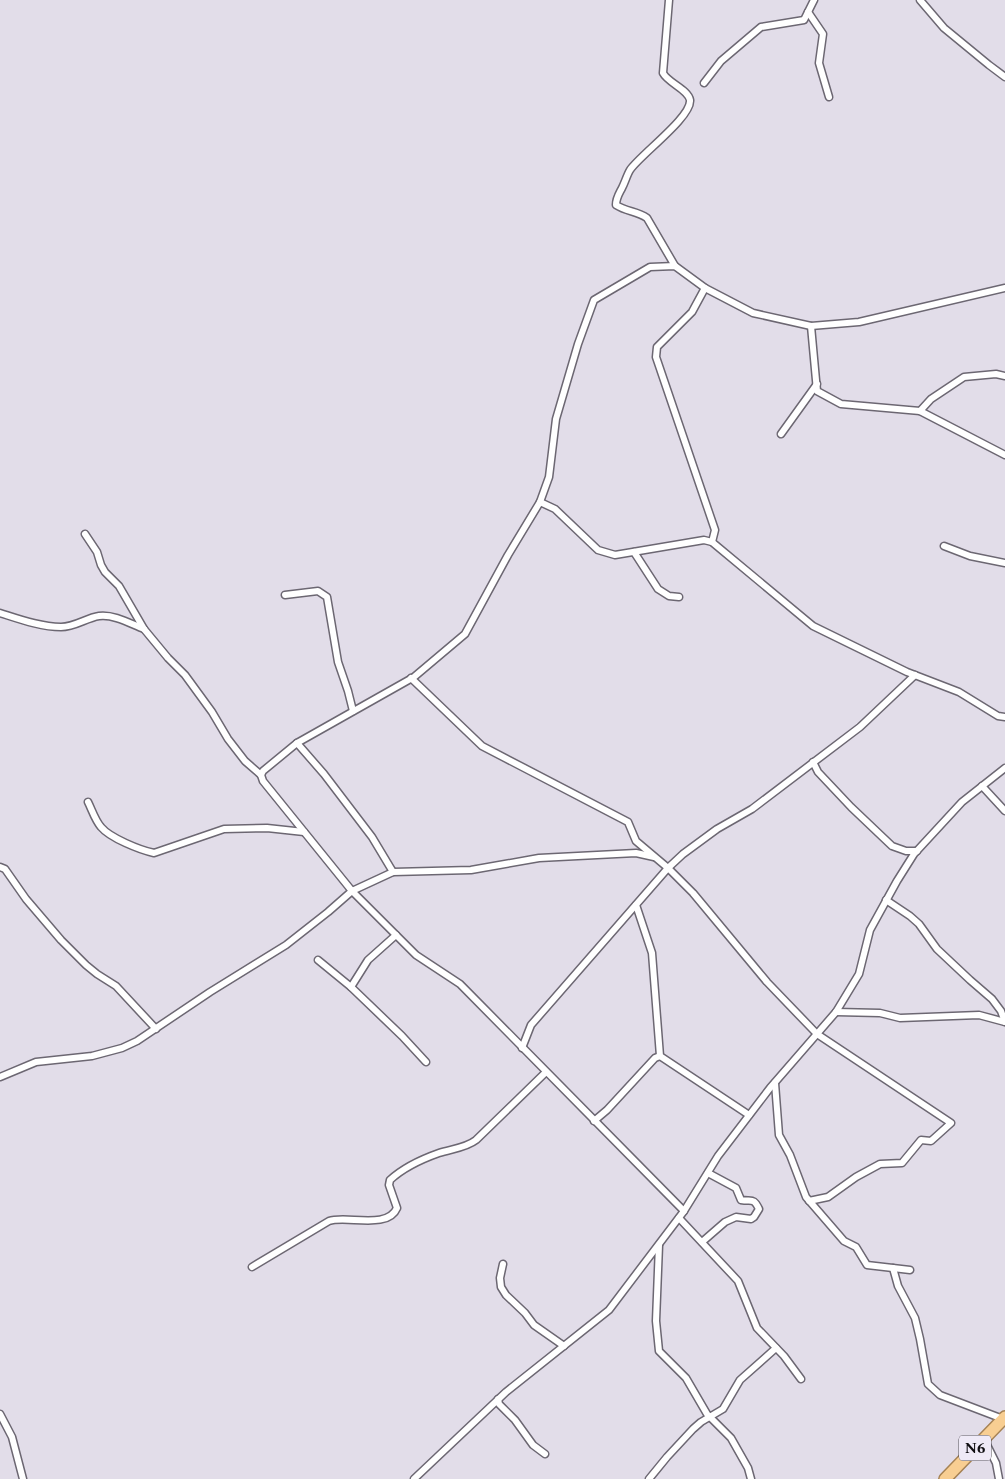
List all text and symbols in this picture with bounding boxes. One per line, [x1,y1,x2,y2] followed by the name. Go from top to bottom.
[959,1436,991,1460] road number: N6

